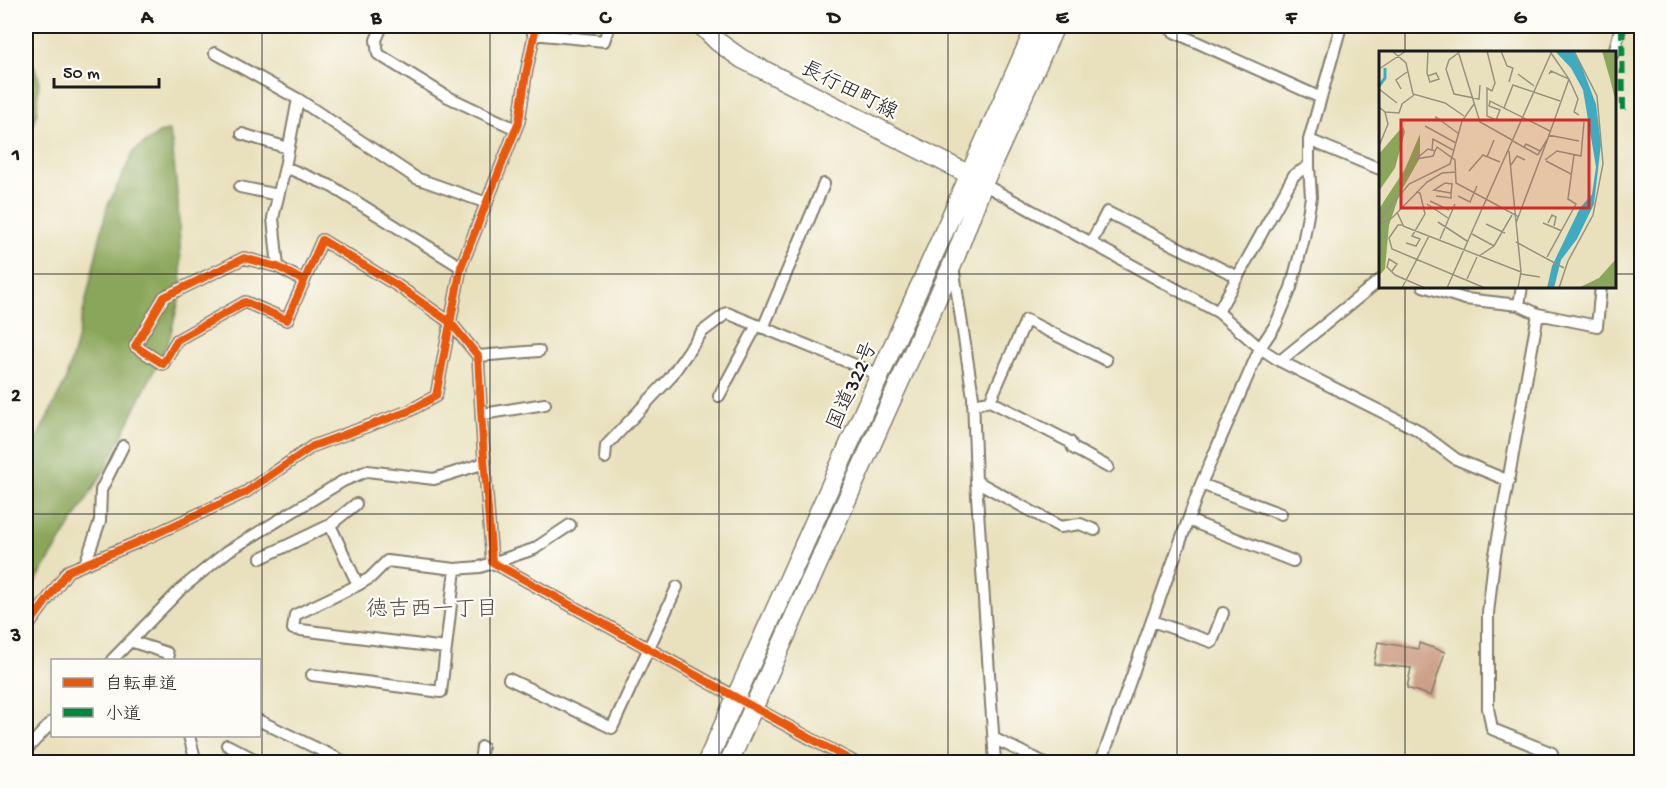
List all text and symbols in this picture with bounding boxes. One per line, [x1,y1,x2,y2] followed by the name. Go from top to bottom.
[140,8,155,31] text: A
[370,8,382,31] text: B
[599,8,613,31] text: C
[825,8,841,31] text: D
[1056,8,1070,31] text: E
[1285,8,1298,31] text: F
[1514,8,1528,31] text: G
[54,51,159,89] scale bar
[1379,51,1616,288] inset map
[796,56,901,127] street label: 長行田町線
[63,64,100,85] text: 50 m
[11,145,20,168] text: 1
[823,338,885,435] street label: 国道322号
[11,386,21,409] text: 2
[366,597,498,624] district label: 徳吉西一丁目
[10,626,21,649] text: 3
[51,659,261,737] legend
[105,674,177,696] text: 自転車道
[105,704,141,726] text: 小道

